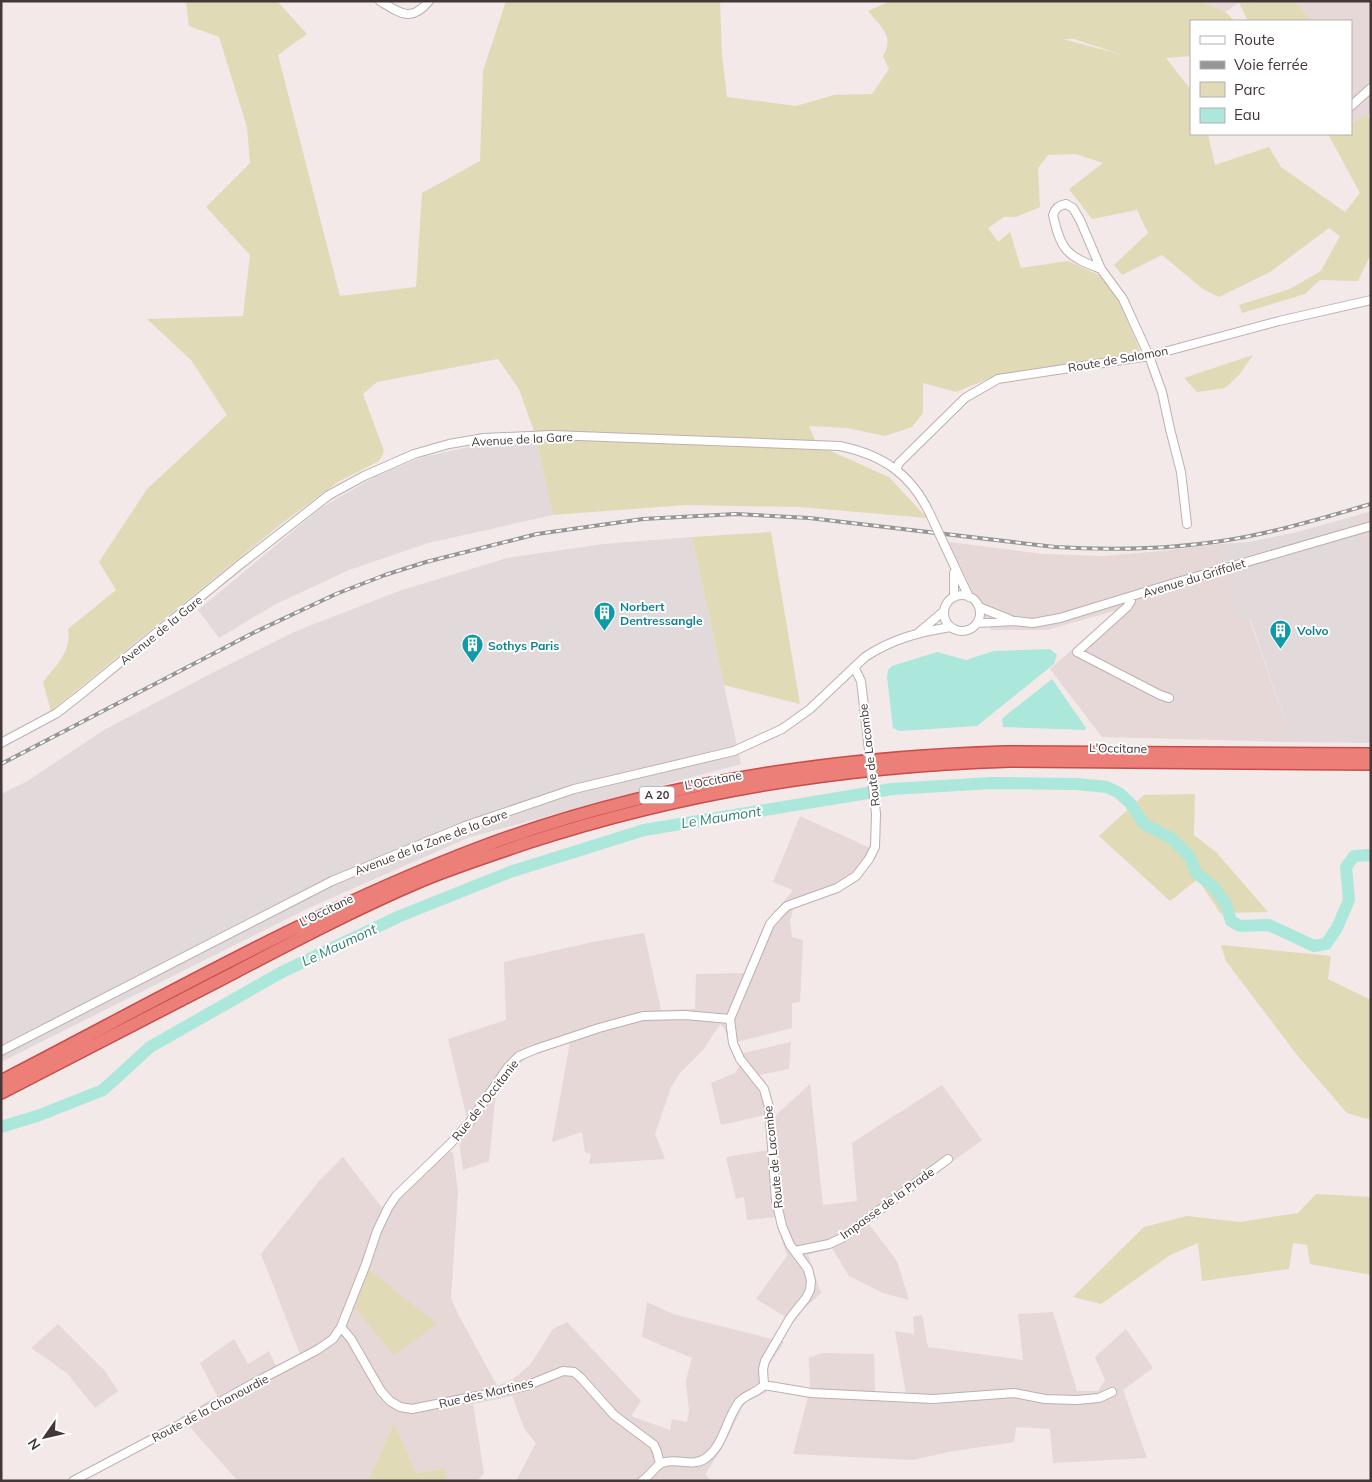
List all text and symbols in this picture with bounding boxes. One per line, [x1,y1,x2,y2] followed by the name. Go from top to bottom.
[1190,20,1352,135] legend
[1234,30,1275,49] text: Route
[1234,55,1308,74] text: Voie ferrée
[1234,80,1265,99] text: Parc
[1234,105,1260,124] text: Eau
[1067,343,1169,375] street label: Route de Salomon
[471,429,573,449] street label: Avenue de la Gare
[1141,555,1247,601] street label: Avenue du Griffolet
[117,592,205,668] street label: Avenue de la Gare
[620,599,703,628] place label: Norbert Dentressangle
[592,601,616,632] building icon: Norbert Dentressangle
[1269,618,1293,649] building icon: Volvo
[1296,623,1329,638] place label: Volvo
[460,633,484,664] building icon: Sothys Paris
[488,638,559,653] place label: Sothys Paris
[855,703,883,807] street label: Route de Lacombe
[1089,740,1147,756] street label: L'Occitane
[683,767,743,793] street label: L'Occitane
[640,786,674,804] road number: A 20
[680,802,763,832] water label: Le Maumont
[353,806,509,878] street label: Avenue de la Zone de la Gare
[297,891,355,929] street label: L'Occitane
[299,919,380,970] water label: Le Maumont
[449,1056,521,1144] street label: Rue de l'Occitanie
[760,1105,786,1209] street label: Route de Lacombe
[837,1164,937,1242] street label: Impasse de la Prade
[149,1371,271,1445] street label: Route de la Chanourdie
[437,1375,535,1411] street label: Rue des Martines
[20,1412,70,1462] north arrow
[24,1435,45,1454] text: N

